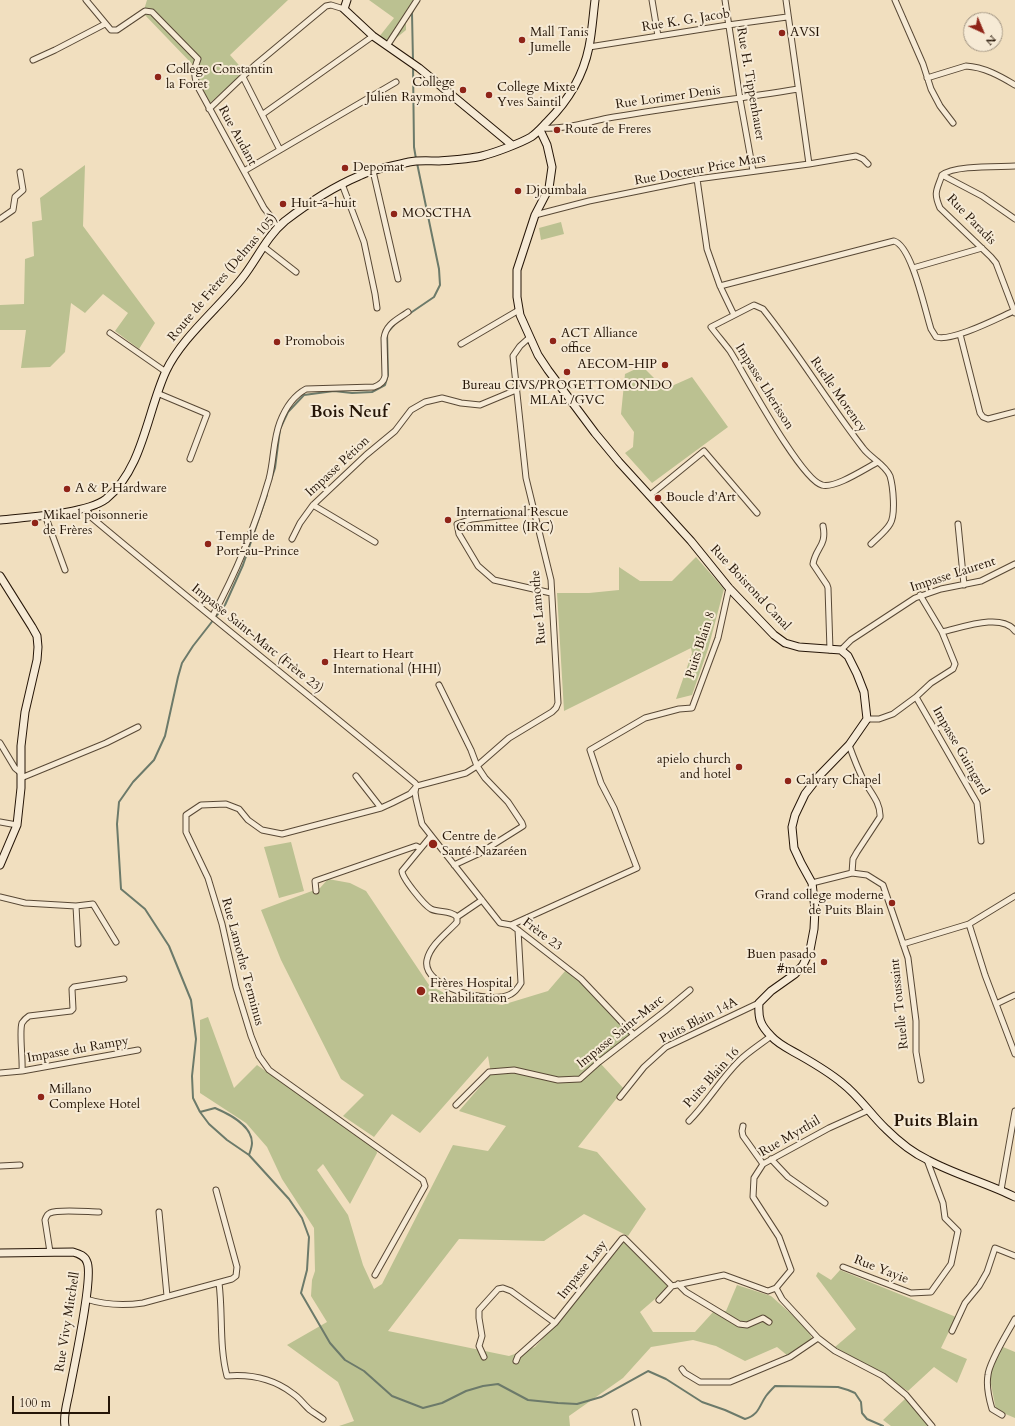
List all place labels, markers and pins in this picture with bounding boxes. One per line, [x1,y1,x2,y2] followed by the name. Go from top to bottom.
[530,25,589,56] place label: Mall Tanis Jumelle
[790,25,820,41] place label: AVSI
[777,28,787,38] marker: AVSI
[517,35,527,45] marker: Mall Tanis Jumelle
[166,62,273,93] place label: College Constantin la Foret
[153,72,163,82] marker: College Constantin la Foret
[366,75,455,106] place label: College Julien Raymond
[497,80,576,111] place label: College Mixte Yves Saintil
[458,85,468,95] marker: College Julien Raymond
[484,90,494,100] marker: College Mixte Yves Saintil
[565,122,651,138] place label: Route de Freres
[552,125,562,135] marker: Route de Freres
[353,160,404,176] place label: Depomat
[340,163,350,173] marker: Depomat
[526,183,587,199] place label: Djoumbala
[513,186,523,196] marker: Djoumbala
[291,196,356,212] place label: Huit-a-huit
[278,199,288,209] marker: Huit-a-huit
[402,206,472,222] place label: MOSCTHA
[389,209,399,219] marker: MOSCTHA
[561,326,638,357] place label: ACT Alliance office
[285,334,344,350] place label: Promobois
[548,336,558,346] marker: ACT Alliance office
[272,337,282,347] marker: Promobois
[578,357,657,373] place label: AECOM-HIP
[660,360,670,370] marker: AECOM-HIP
[562,367,572,377] marker: Bureau CIVS/PROGETTOMONDO MLAL /GVC
[462,378,672,409] place label: Bureau CIVS/PROGETTOMONDO MLAL /GVC
[75,481,167,497] place label: A & P Hardware
[62,484,72,494] marker: A & P Hardware
[666,490,736,506] place label: Boucle d’Art
[653,493,663,503] marker: Boucle d’Art
[456,505,568,536] place label: International Rescue Committee (IRC)
[43,508,148,539] place label: Mikael poisonnerie de Frères
[443,515,453,525] marker: International Rescue Committee (IRC)
[30,518,40,528] marker: Mikael poisonnerie de Frères
[216,529,299,560] place label: Temple de Port-au-Prince
[203,539,213,549] marker: Temple de Port-au-Prince
[333,647,442,678] place label: Heart to Heart International (HHI)
[320,657,330,667] marker: Heart to Heart International (HHI)
[657,752,731,783] place label: apielo church and hotel
[734,762,744,772] marker: apielo church and hotel
[796,773,881,789] place label: Calvary Chapel
[783,776,793,786] marker: Calvary Chapel
[442,829,527,860] place label: Centre de Santé Nazaréen
[427,838,439,850] marker: Centre de Santé Nazaréen
[755,888,884,919] place label: Grand college moderne de Puits Blain
[887,898,897,908] marker: Grand college moderne de Puits Blain
[747,947,816,978] place label: Buen pasado #motel
[819,957,829,967] marker: Buen pasado #motel
[430,976,512,1007] place label: Frères Hospital Rehabilitation
[415,985,427,997] marker: Frères Hospital Rehabilitation
[49,1082,140,1113] place label: Millano Complexe Hotel
[36,1092,46,1102] marker: Millano Complexe Hotel

